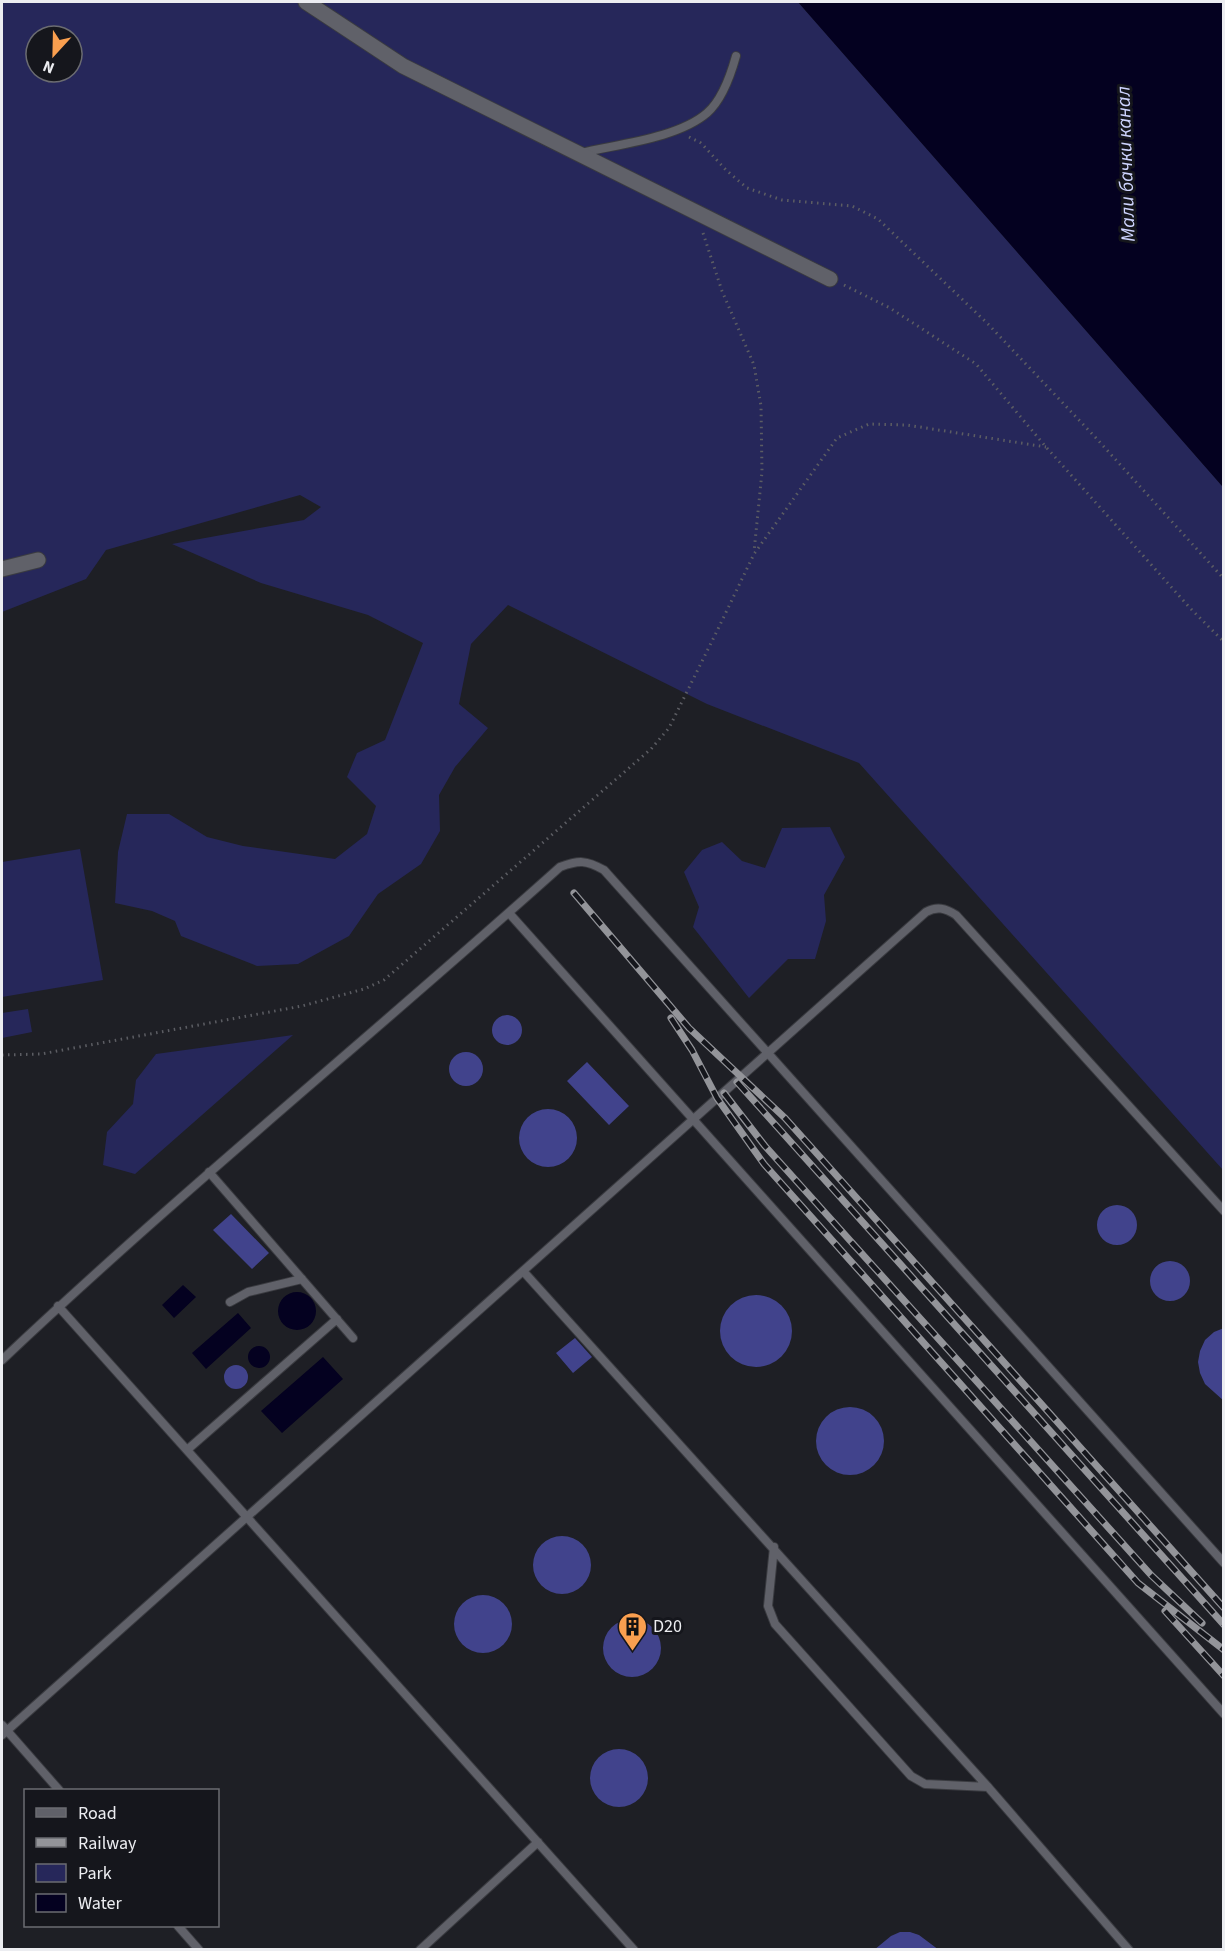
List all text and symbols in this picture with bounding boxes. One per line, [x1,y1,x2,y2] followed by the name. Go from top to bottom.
[24,24,84,84] north arrow
[40,55,58,79] text: N
[1109,86,1143,242] water label: Мали бачки канал
[616,1610,648,1652] building icon: D20
[653,1614,682,1639] place label: D20
[24,1789,219,1927] legend
[78,1801,117,1826] text: Road
[78,1831,137,1856] text: Railway
[78,1861,112,1886] text: Park
[78,1891,122,1916] text: Water

